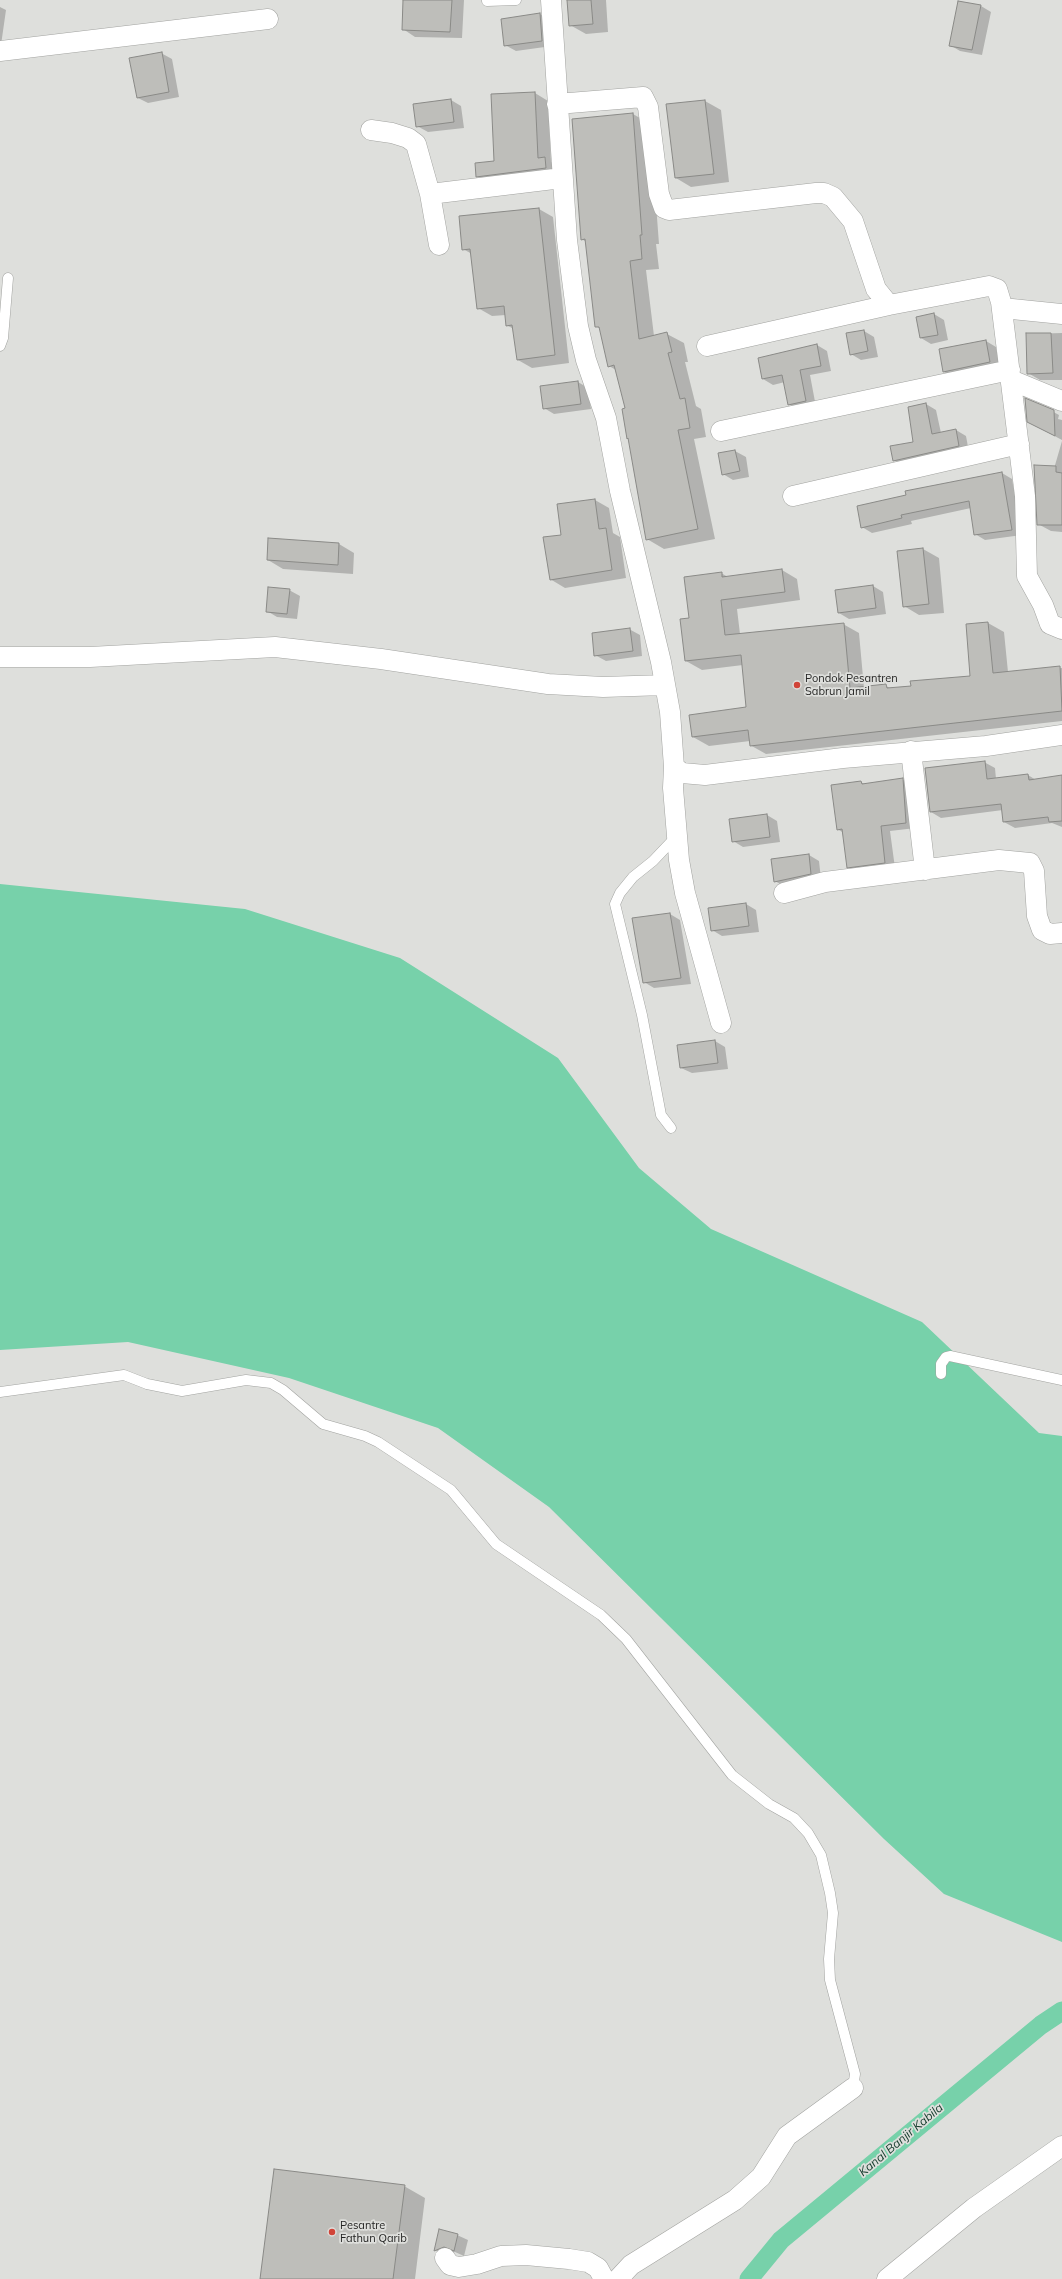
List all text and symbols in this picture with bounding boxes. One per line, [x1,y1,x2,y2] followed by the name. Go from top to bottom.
[805,672,898,698] place label: Pondok Pesantren Sabrun Jamil
[792,680,802,690] marker: Pondok Pesantren Sabrun Jamil
[856,2101,946,2179] water label: Kanal Banjir Kabila
[340,2219,407,2245] place label: Pesantre Fathun Qarib
[327,2227,337,2237] marker: Pesantre Fathun Qarib

